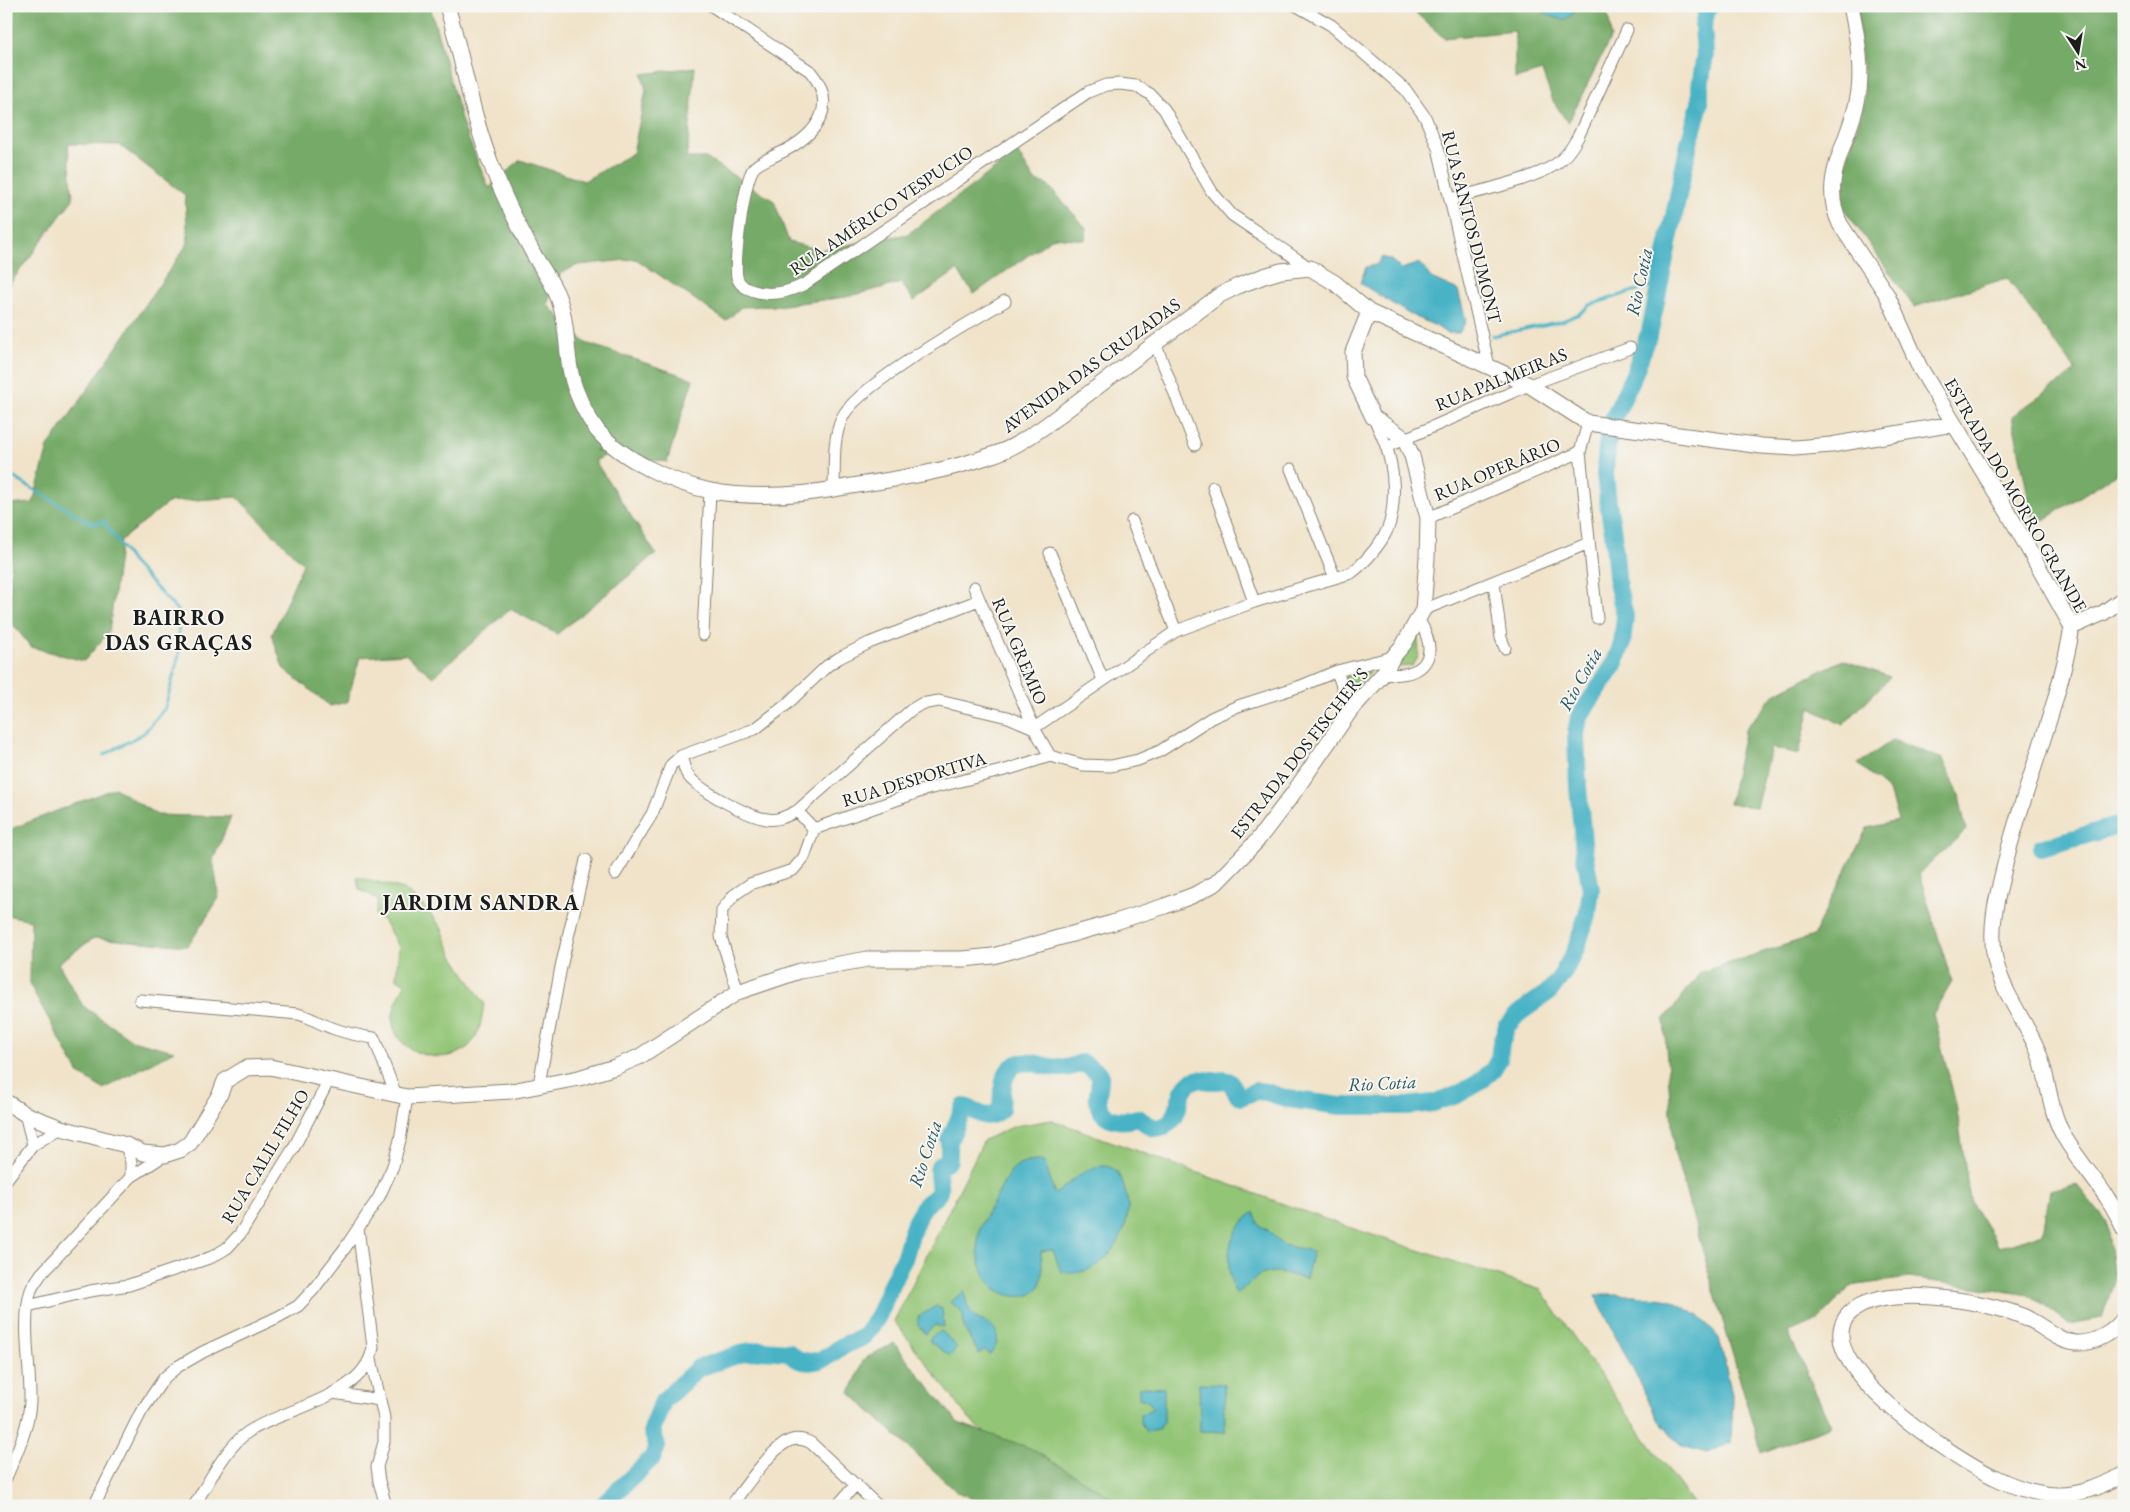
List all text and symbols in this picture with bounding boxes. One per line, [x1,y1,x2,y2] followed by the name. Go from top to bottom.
[2052,28,2102,78] north arrow
[2073,55,2088,75] text: N
[1437,128,1507,327] street label: RUA SANTOS DUMONT
[785,140,977,280] street label: RUA AMÉRICO VESPUCIO
[1620,246,1658,318] water label: Rio Cotia
[996,292,1185,438] street label: AVENIDA DAS CRUZADAS
[1432,342,1570,416] street label: RUA PALMEIRAS
[1939,374,2093,616] street label: ESTRADA DO MORRO GRANDE
[1431,432,1563,506] street label: RUA OPERÁRIO
[987,594,1053,708] street label: RUA GREMIO
[105,603,253,657] district label: BAIRRO DAS GRAÇAS
[1552,643,1608,715] water label: Rio Cotia
[1225,663,1373,843] street label: ESTRADA DOS FISCHER'S
[839,746,989,812] street label: RUA DESPORTIVA
[380,888,580,917] district label: JARDIM SANDRA
[1347,1069,1417,1097] water label: Rio Cotia
[216,1085,314,1227] street label: RUA CALIL FILHO
[902,1117,948,1191] water label: Rio Cotia

